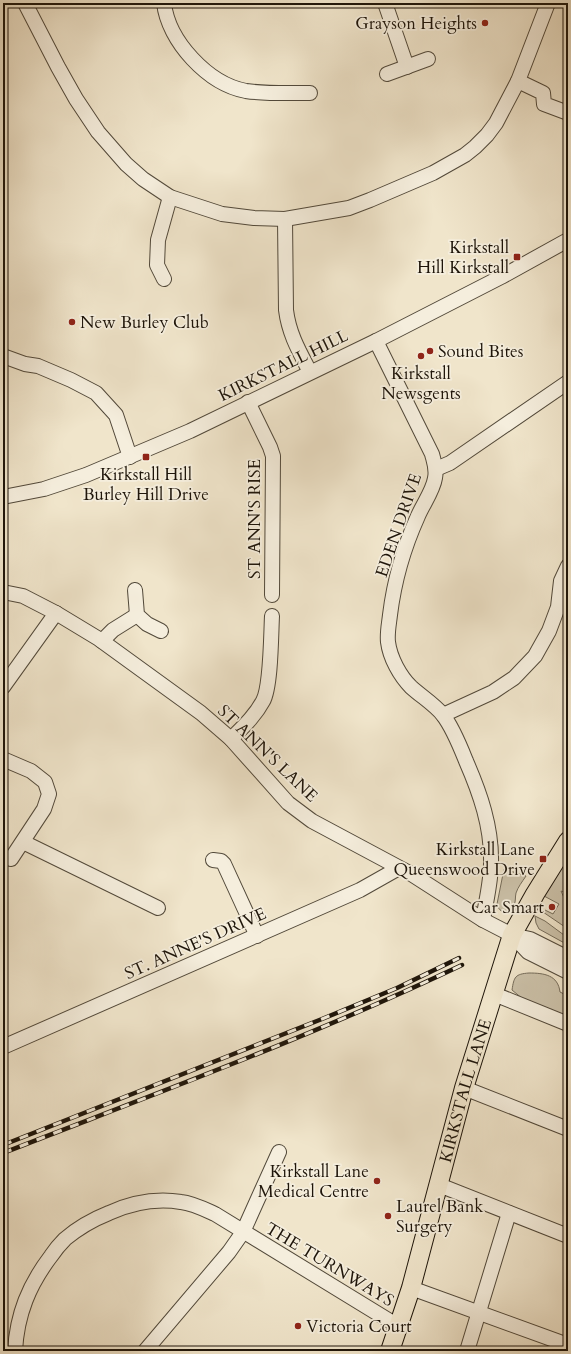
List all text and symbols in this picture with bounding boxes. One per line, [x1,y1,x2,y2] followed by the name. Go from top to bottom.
[355,12,477,35] place label: Grayson Heights
[480,18,490,28] marker: Grayson Heights
[417,236,510,279] place label: Kirkstall Hill Kirkstall
[512,252,522,262] marker: Kirkstall Hill Kirkstall
[80,311,209,334] place label: New Burley Club
[67,317,77,327] marker: New Burley Club
[215,324,353,407] street label: KIRKSTALL HILL
[438,340,524,363] place label: Sound Bites
[425,346,435,356] marker: Sound Bites
[416,351,426,361] marker: Kirkstall Newsgents
[381,362,461,405] place label: Kirkstall Newsgents
[141,452,151,462] marker: Kirkstall Hill Burley Hill Drive
[243,459,266,579] street label: ST ANN'S RISE
[83,463,209,506] place label: Kirkstall Hill Burley Hill Drive
[370,470,427,580] street label: EDEN DRIVE
[213,700,323,807] street label: ST ANN'S LANE
[393,838,535,881] place label: Kirkstall Lane Queenswood Drive
[538,854,548,864] marker: Kirkstall Lane Queenswood Drive
[471,896,545,919] place label: Car Smart
[121,902,270,985] street label: ST. ANNE'S DRIVE
[547,902,557,912] marker: Car Smart
[434,1016,497,1165] street label: KIRKSTALL LANE
[258,1160,369,1203] place label: Kirkstall Lane Medical Centre
[372,1176,382,1186] marker: Kirkstall Lane Medical Centre
[396,1195,484,1238] place label: Laurel Bank Surgery
[383,1211,393,1221] marker: Laurel Bank Surgery
[261,1217,398,1312] street label: THE TURNWAYS
[306,1315,412,1338] place label: Victoria Court
[293,1321,303,1331] marker: Victoria Court

